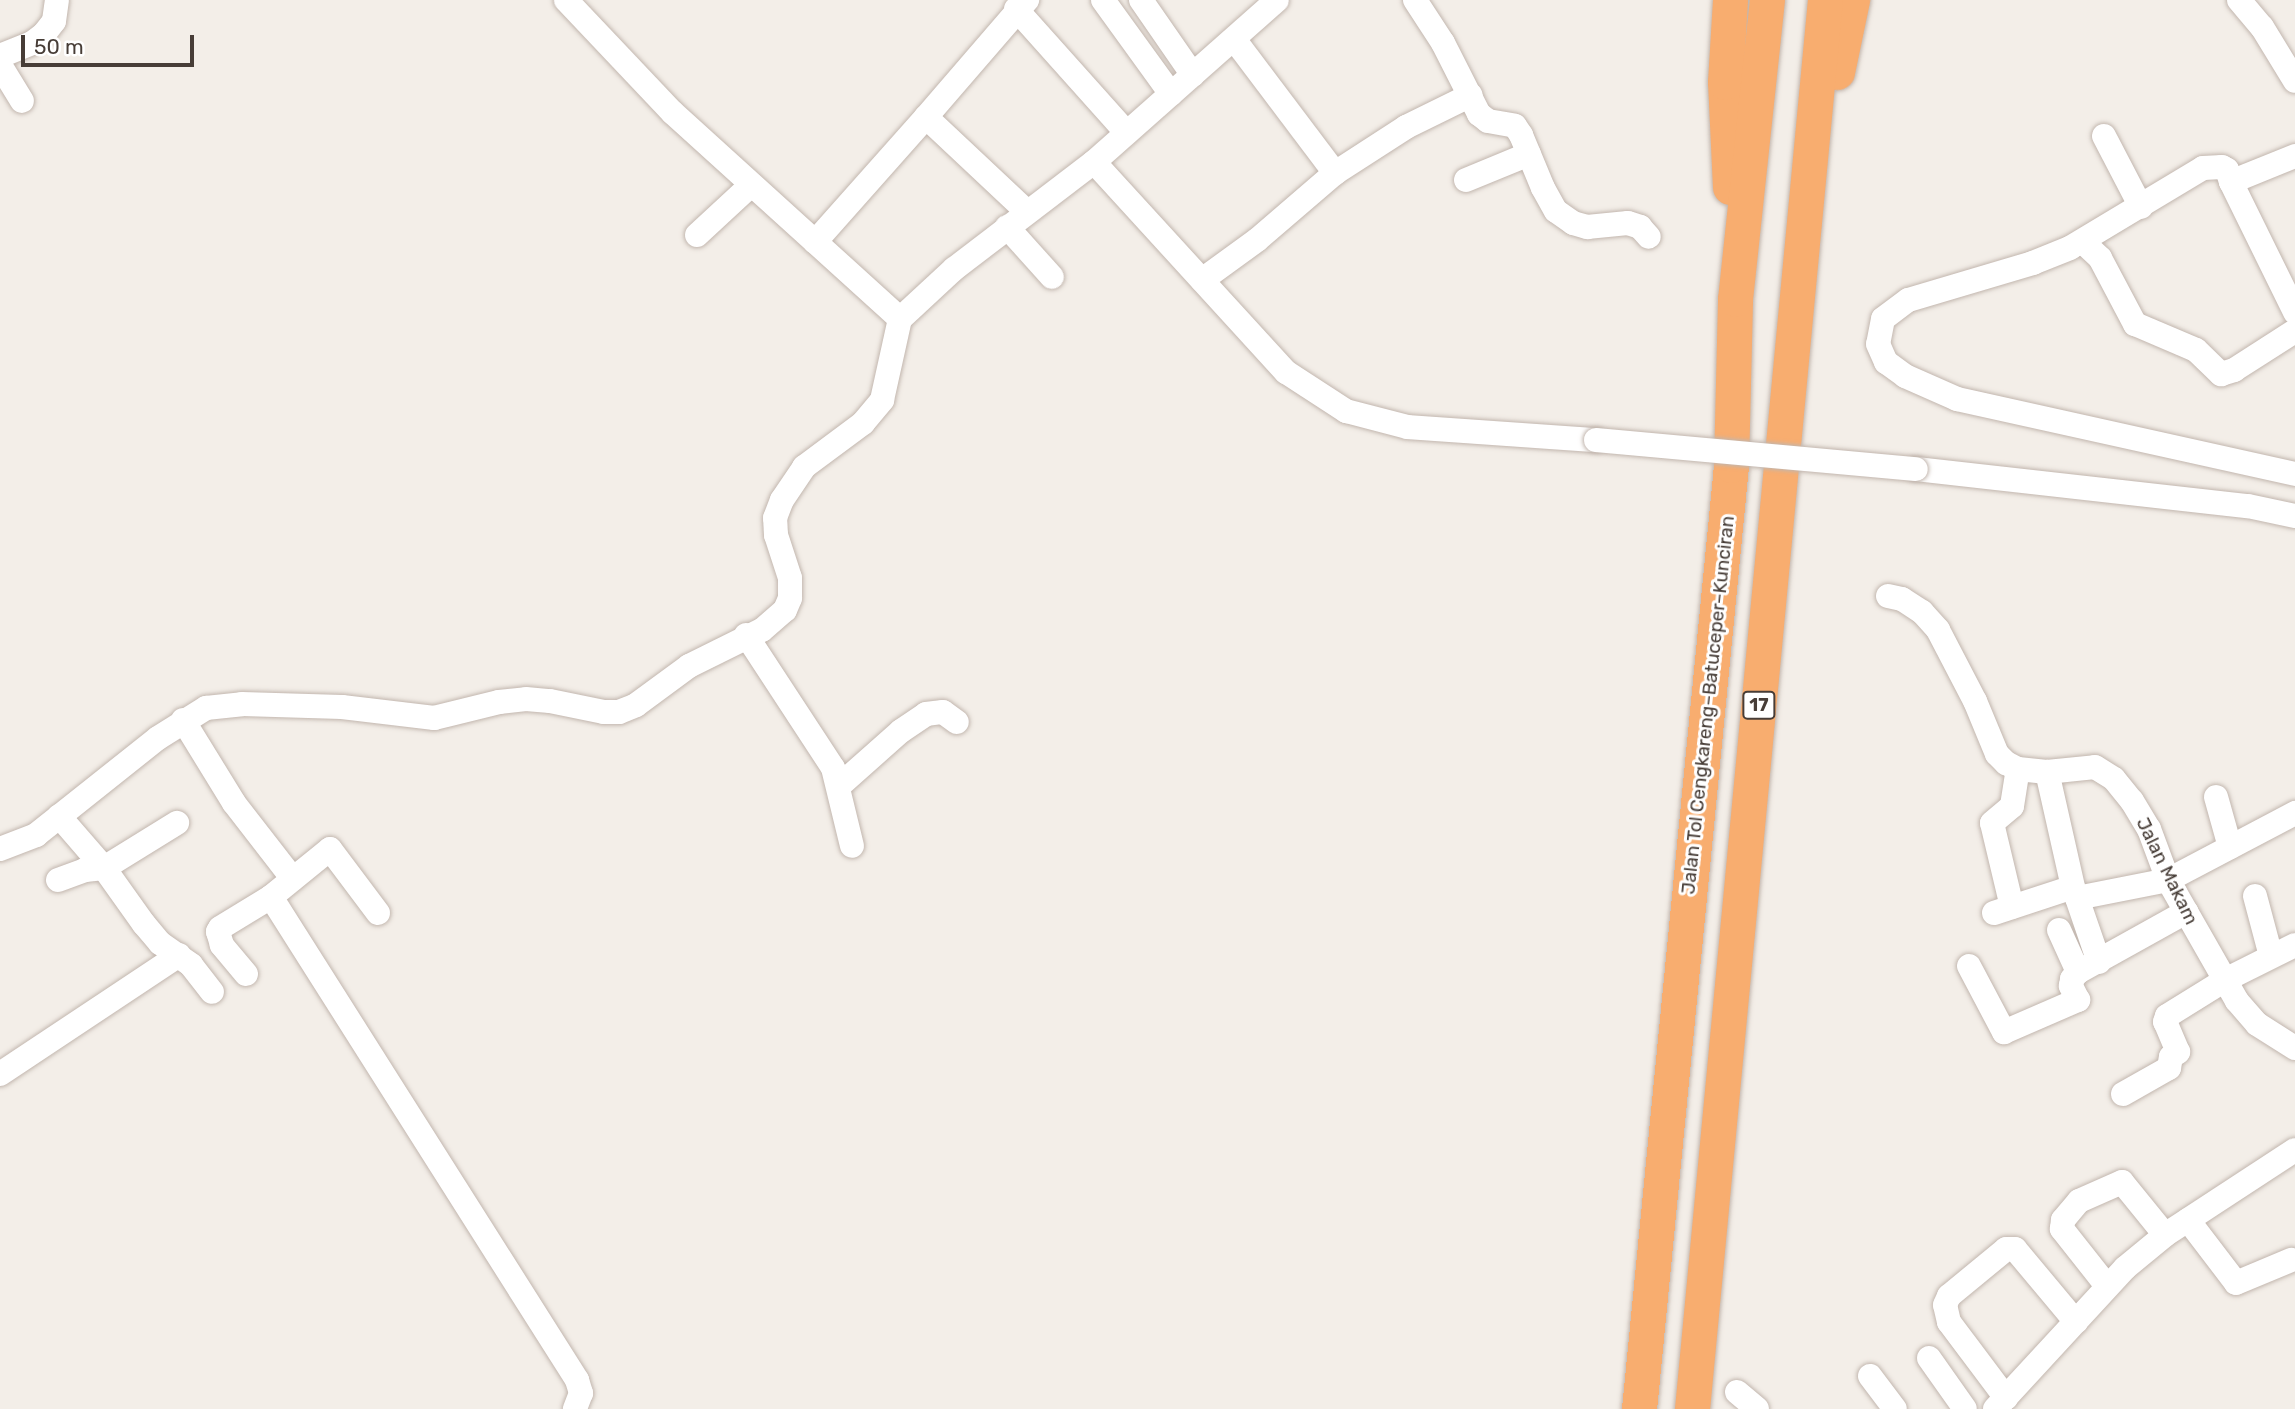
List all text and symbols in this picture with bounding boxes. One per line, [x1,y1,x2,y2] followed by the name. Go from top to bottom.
[24,21,198,65] scale bar
[34,34,84,59] text: 50 m
[1677,514,1739,896] street label: Jalan Tol Cengkareng–Batuceper–Kunciran
[1742,690,1776,720] road number: 17
[2131,814,2203,928] street label: Jalan Makam

